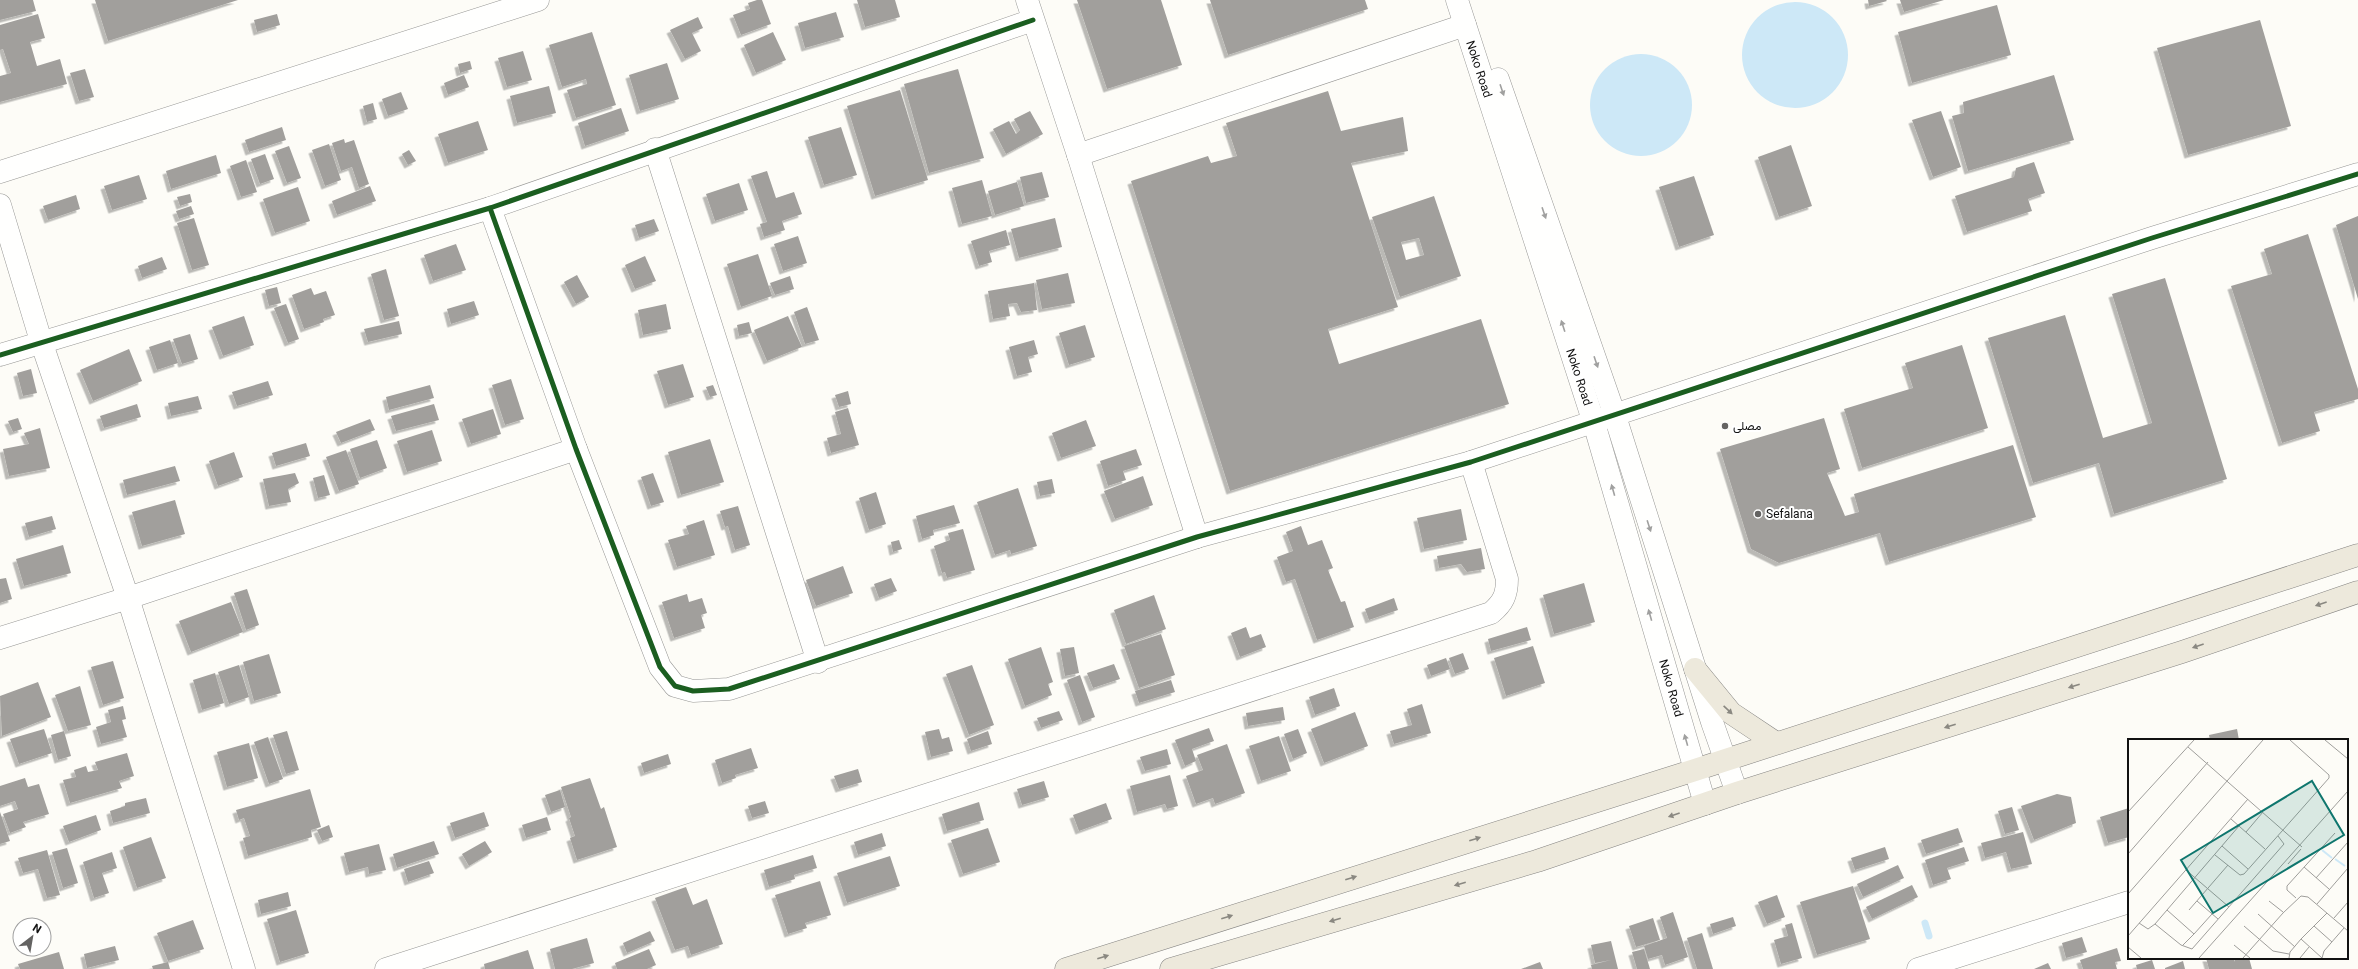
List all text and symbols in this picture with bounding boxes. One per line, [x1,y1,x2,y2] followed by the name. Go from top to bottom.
[1460,38,1496,100] street label: Noko Road
[1499,84,1505,96] one-way arrow
[1542,207,1548,219] one-way arrow
[1559,319,1565,331] one-way arrow
[1560,346,1596,408] street label: Noko Road
[1593,357,1599,369] one-way arrow
[1733,418,1761,436] place label: مصلى
[1720,421,1730,431] marker: مصلى
[1610,484,1616,496] one-way arrow
[1766,506,1813,524] place label: Sefalana
[1753,509,1763,519] marker: Sefalana
[1647,520,1653,532] one-way arrow
[2315,602,2327,608] one-way arrow
[1647,608,1653,620] one-way arrow
[2192,643,2204,649] one-way arrow
[1653,657,1687,719] street label: Noko Road
[2068,683,2080,689] one-way arrow
[1723,705,1733,715] one-way arrow
[1944,723,1956,729] one-way arrow
[1683,733,1689,745] one-way arrow
[2128,739,2348,959] inset map
[1667,812,1679,818] one-way arrow
[1469,836,1481,842] one-way arrow
[1345,875,1357,881] one-way arrow
[1453,881,1465,887] one-way arrow
[1221,914,1233,920] one-way arrow
[12,917,52,957] north arrow
[1329,917,1341,923] one-way arrow
[29,920,44,939] text: N
[1097,954,1109,960] one-way arrow

